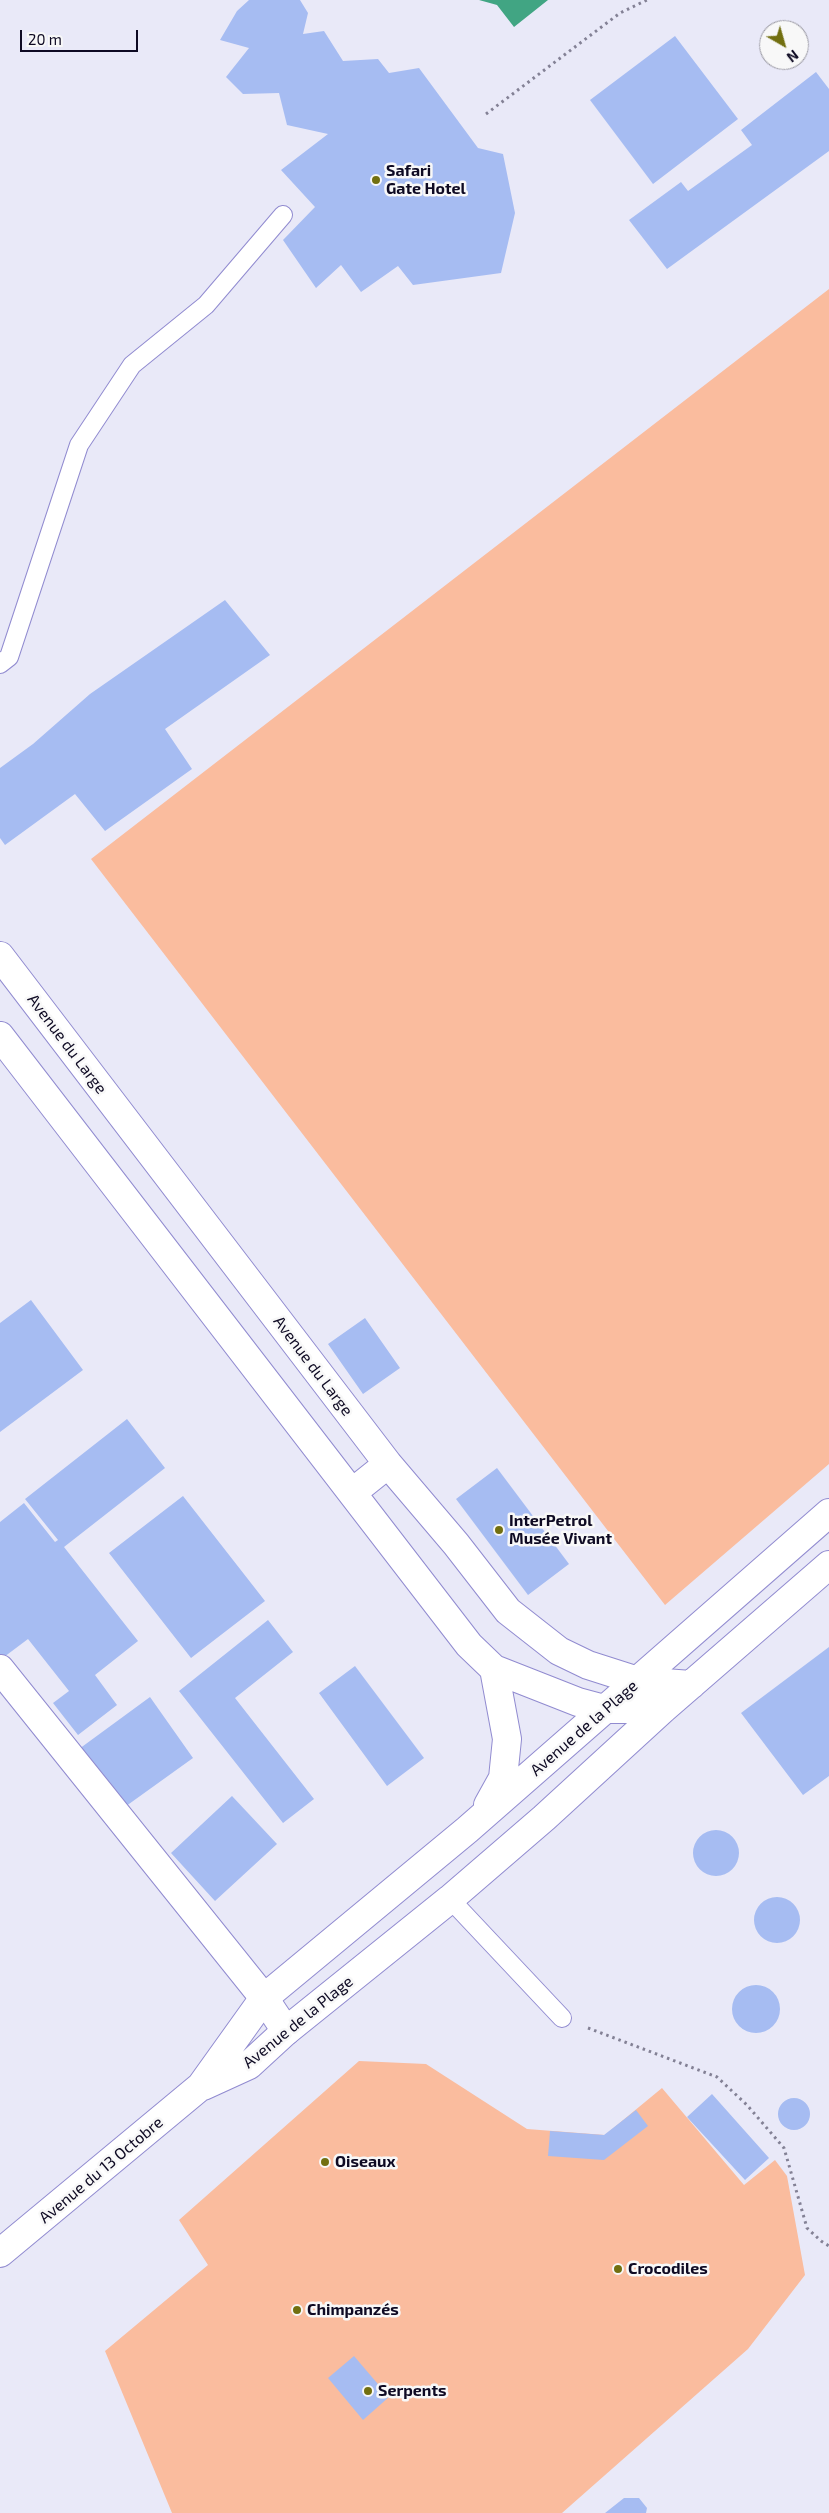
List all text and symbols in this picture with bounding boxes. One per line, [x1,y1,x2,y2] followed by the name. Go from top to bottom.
[22,20,140,52] scale bar
[759,20,809,70] north arrow
[28,30,62,48] text: 20 m
[784,47,802,66] text: N
[386,161,466,199] place label: Safari Gate Hotel
[370,174,382,186] marker: Safari Gate Hotel
[23,990,111,1098] street label: Avenue du Large
[269,1312,357,1420] street label: Avenue du Large
[509,1511,612,1549] place label: InterPetrol Musée Vivant
[493,1524,505,1536] marker: InterPetrol Musée Vivant
[526,1676,642,1780] street label: Avenue de la Plage
[239,1972,357,2072] street label: Avenue de la Plage
[35,2113,167,2227] street label: Avenue du 13 Octobre
[335,2152,396,2172] place label: Oiseaux
[319,2156,331,2168] marker: Oiseaux
[628,2259,708,2279] place label: Crocodiles
[612,2263,624,2275] marker: Crocodiles
[307,2300,399,2320] place label: Chimpanzés
[291,2304,303,2316] marker: Chimpanzés
[378,2381,447,2401] place label: Serpents
[362,2385,374,2397] marker: Serpents

